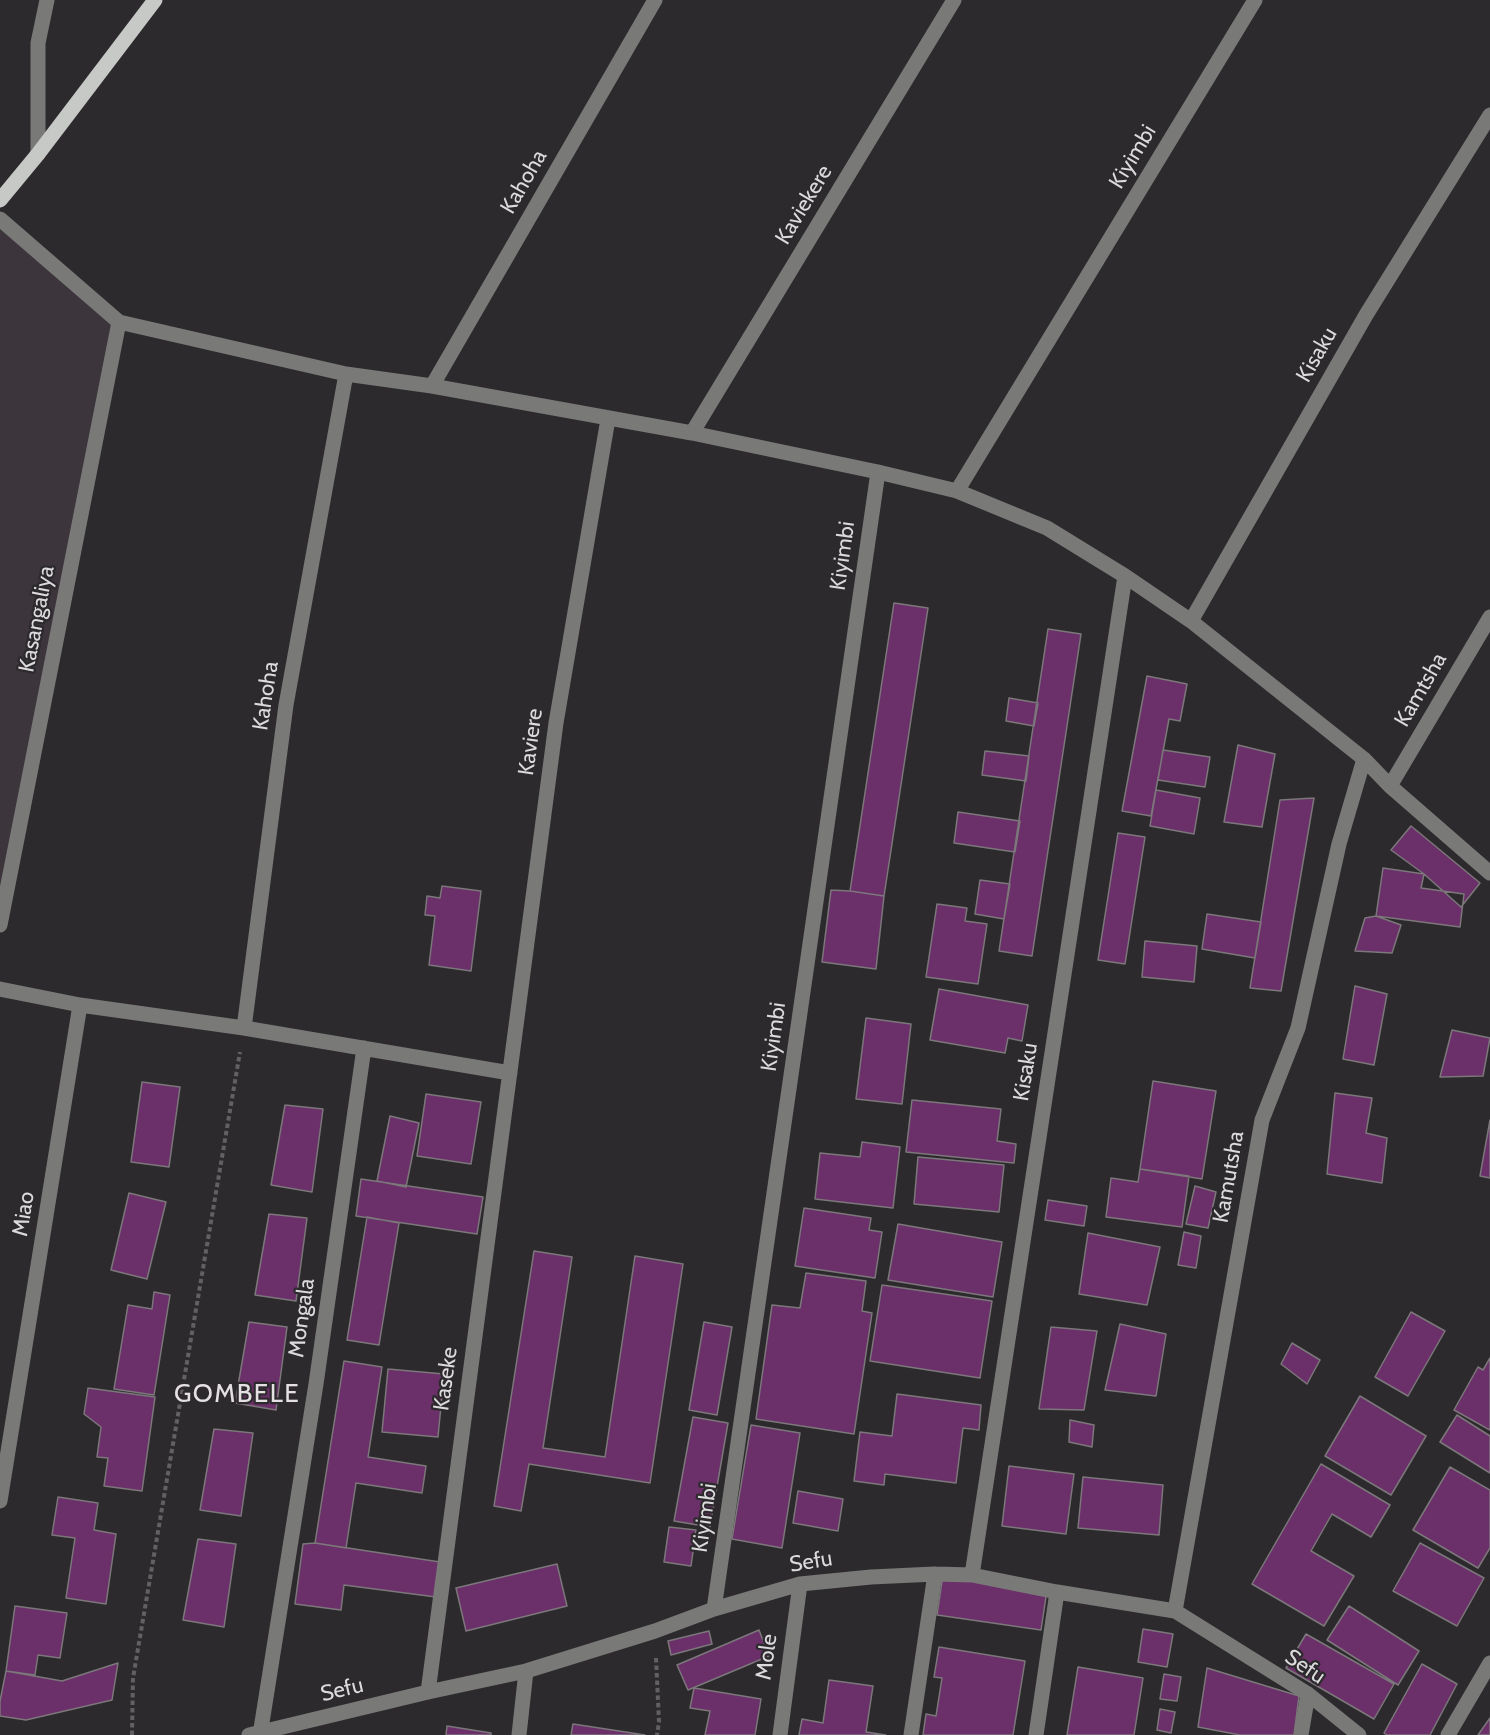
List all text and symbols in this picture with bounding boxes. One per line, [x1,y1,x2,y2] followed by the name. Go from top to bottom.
[1104,120,1162,194] street label: Kiyimbi
[495,145,553,219] street label: Kahoha
[770,161,838,249] street label: Kaviekere
[1291,323,1343,387] street label: Kisaku
[825,520,861,592] street label: Kiyimbi
[14,564,60,674] street label: Kasangaliya
[1389,648,1453,732] street label: Kamtsha
[248,660,284,732] street label: Kahoha
[513,707,549,777] street label: Kaviere
[756,1001,792,1073] street label: Kiyimbi
[1008,1041,1044,1103] street label: Kisaku
[1208,1129,1250,1225] street label: Kamutsha
[7,1190,41,1238] street label: Miao
[283,1277,321,1359] street label: Mongala
[428,1345,464,1413] street label: Kaseke
[174,1378,300,1410] district label: GOMBELE
[687,1482,723,1554] street label: Kiyimbi
[788,1546,834,1578] street label: Sefu
[751,1632,783,1682] street label: Mole
[1280,1644,1330,1690] street label: Sefu
[318,1672,366,1708] street label: Sefu

